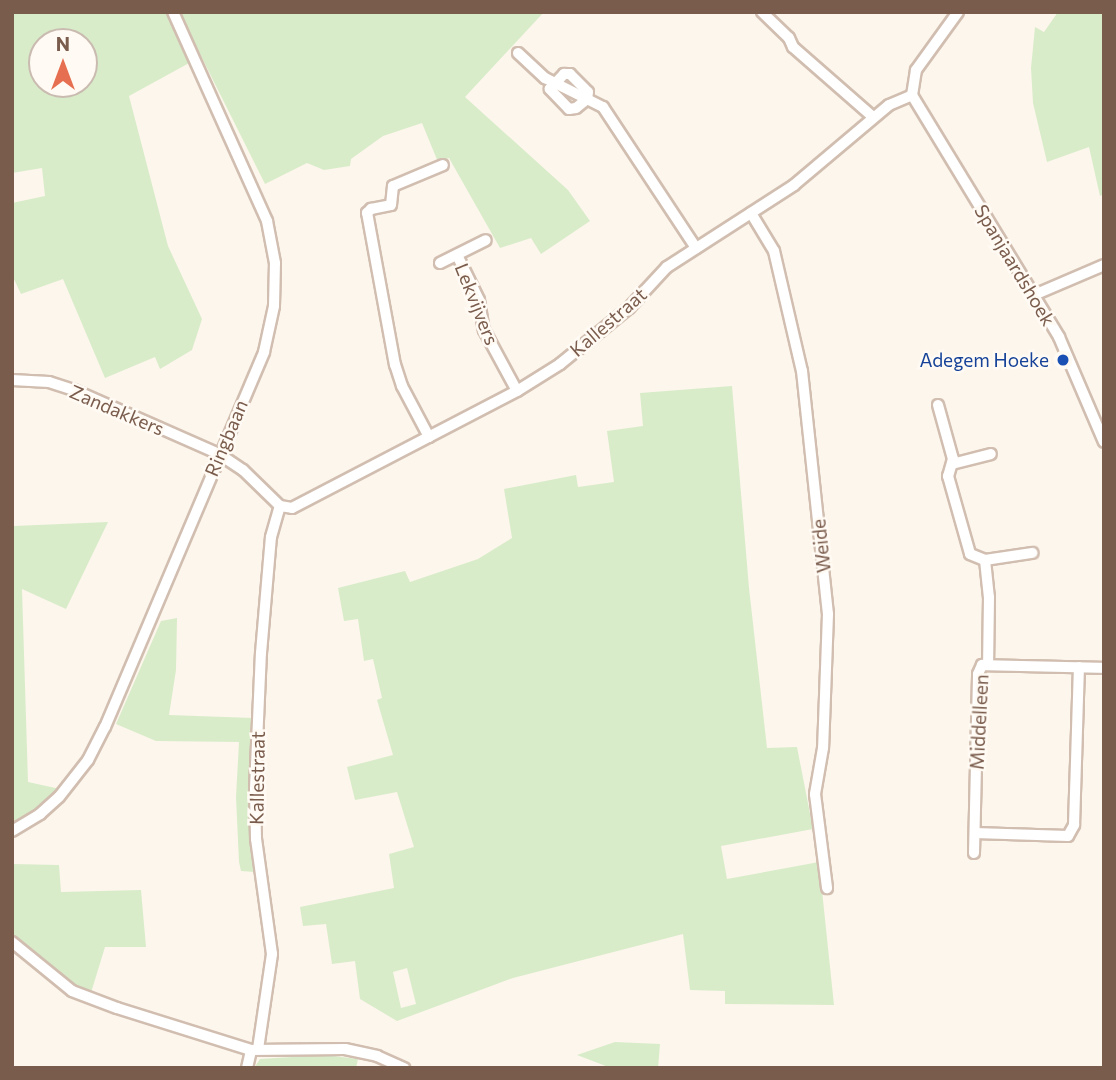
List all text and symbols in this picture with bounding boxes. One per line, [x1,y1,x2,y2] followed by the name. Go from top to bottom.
[28,28,98,98] north arrow
[56,32,70,55] text: N
[970,200,1060,330] street label: Spanjaardshoek
[450,260,504,348] street label: Lekvijvers
[565,283,651,361] street label: Kallestraat
[919,349,1049,371] place label: Adegem Hoeke
[1055,352,1071,368] marker: Adegem Hoeke
[66,380,168,440] street label: Zandakkers
[200,396,252,480] street label: Ringbaan
[807,518,835,574] street label: Weide
[965,674,993,770] street label: Middelleen
[245,731,269,825] street label: Kallestraat

